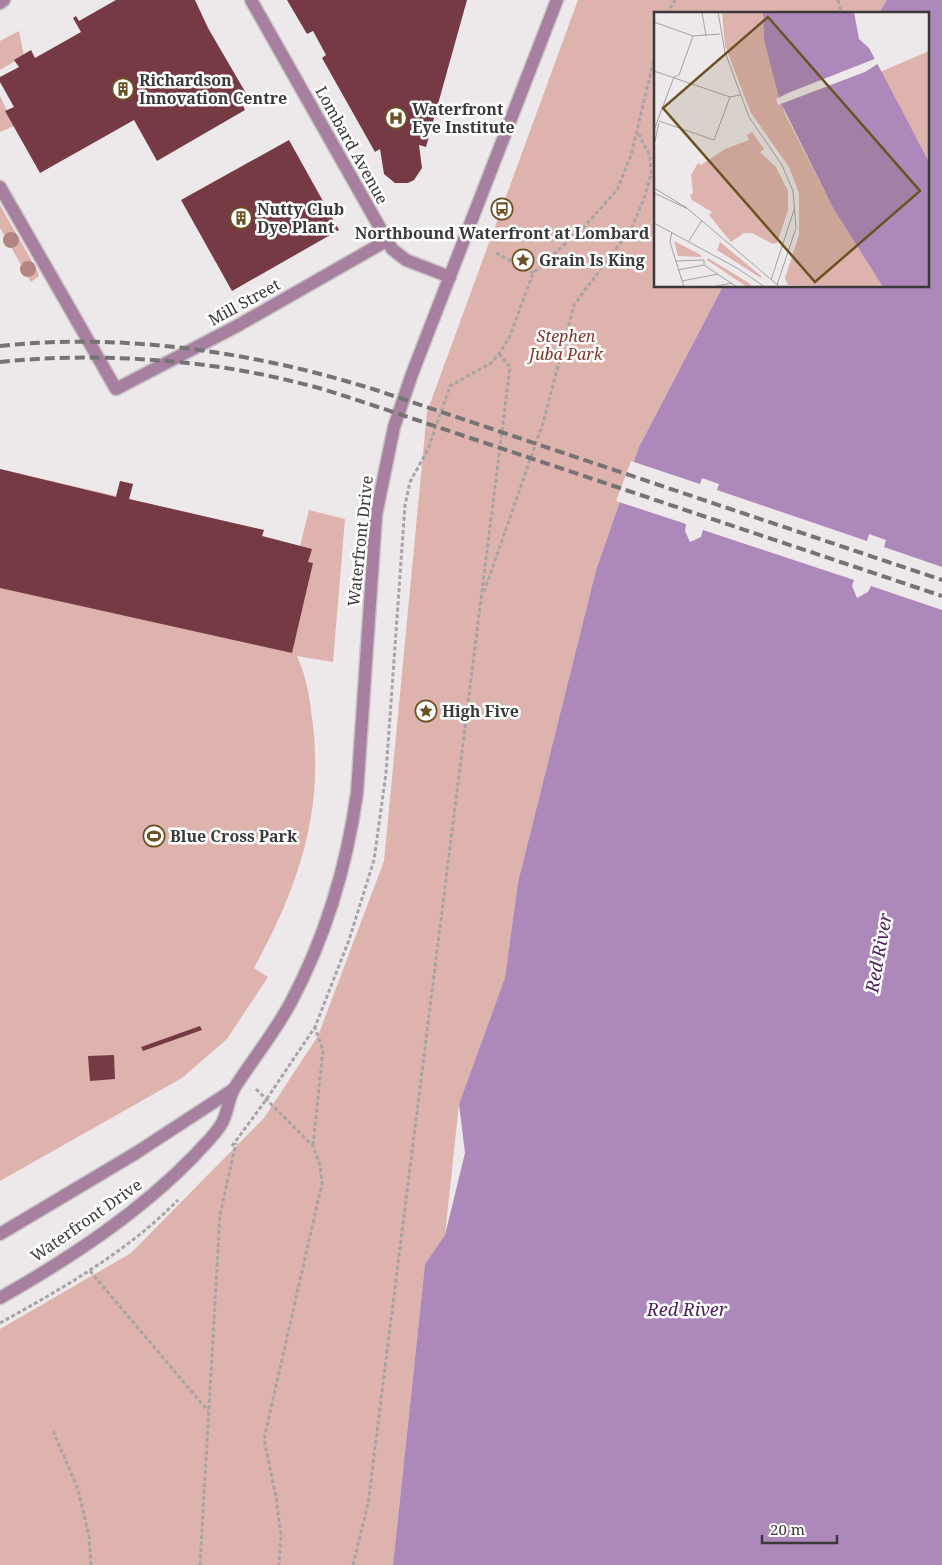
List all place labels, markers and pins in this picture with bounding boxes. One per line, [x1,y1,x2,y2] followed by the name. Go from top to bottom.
[139,69,287,109] place label: Richardson Innovation Centre
[111,77,135,101] building icon: Richardson Innovation Centre
[412,98,515,138] place label: Waterfront Eye Institute
[384,106,408,130] hospital icon: Waterfront Eye Institute
[490,197,514,221] bus stop icon: Northbound Waterfront at Lombard
[257,198,344,238] place label: Nutty Club Dye Plant
[229,206,253,230] building icon: Nutty Club Dye Plant
[355,222,650,244] place label: Northbound Waterfront at Lombard
[511,248,535,272] place icon: Grain Is King
[539,249,645,271] place label: Grain Is King
[414,699,438,723] place icon: High Five
[442,700,519,722] place label: High Five
[142,824,166,848] sports icon: Blue Cross Park
[170,825,298,847] place label: Blue Cross Park

